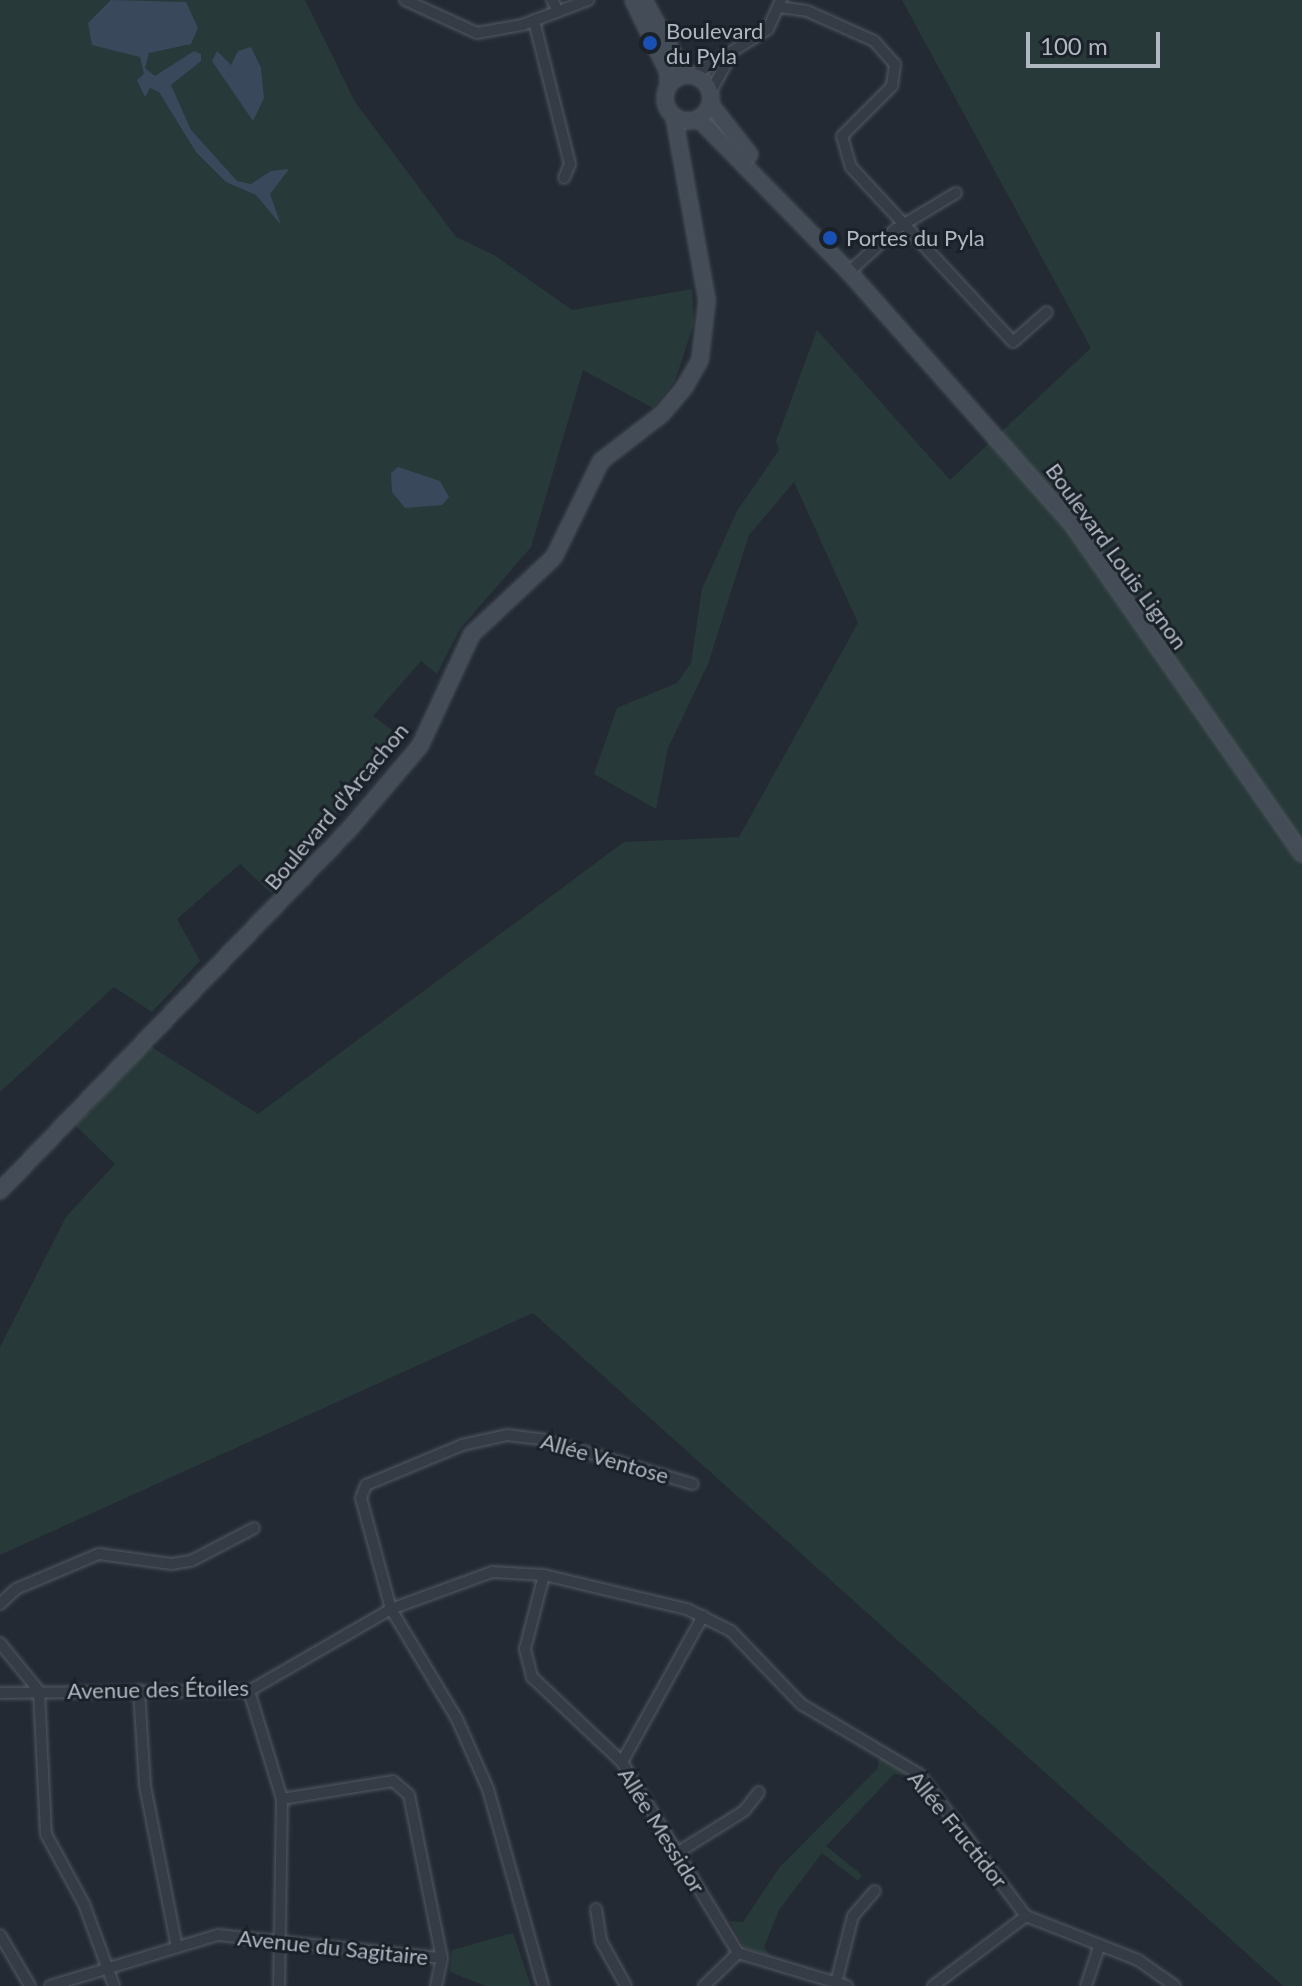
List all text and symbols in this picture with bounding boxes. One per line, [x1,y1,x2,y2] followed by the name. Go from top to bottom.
[1030,16,1164,66] scale bar
[666,17,763,68] place label: Boulevard du Pyla
[1040,31,1108,60] text: 100 m
[641,34,659,52] marker: Boulevard du Pyla
[846,225,985,251] place label: Portes du Pyla
[821,229,839,247] marker: Portes du Pyla
[1041,458,1193,654] street label: Boulevard Louis Lignon
[258,717,414,895] street label: Boulevard d'Arcachon
[538,1427,672,1489] street label: Allée Ventose
[67,1674,249,1704] street label: Avenue des Étoiles
[613,1762,711,1898] street label: Allée Messidor
[903,1765,1013,1893] street label: Allée Fructidor
[236,1924,430,1970] street label: Avenue du Sagitaire

